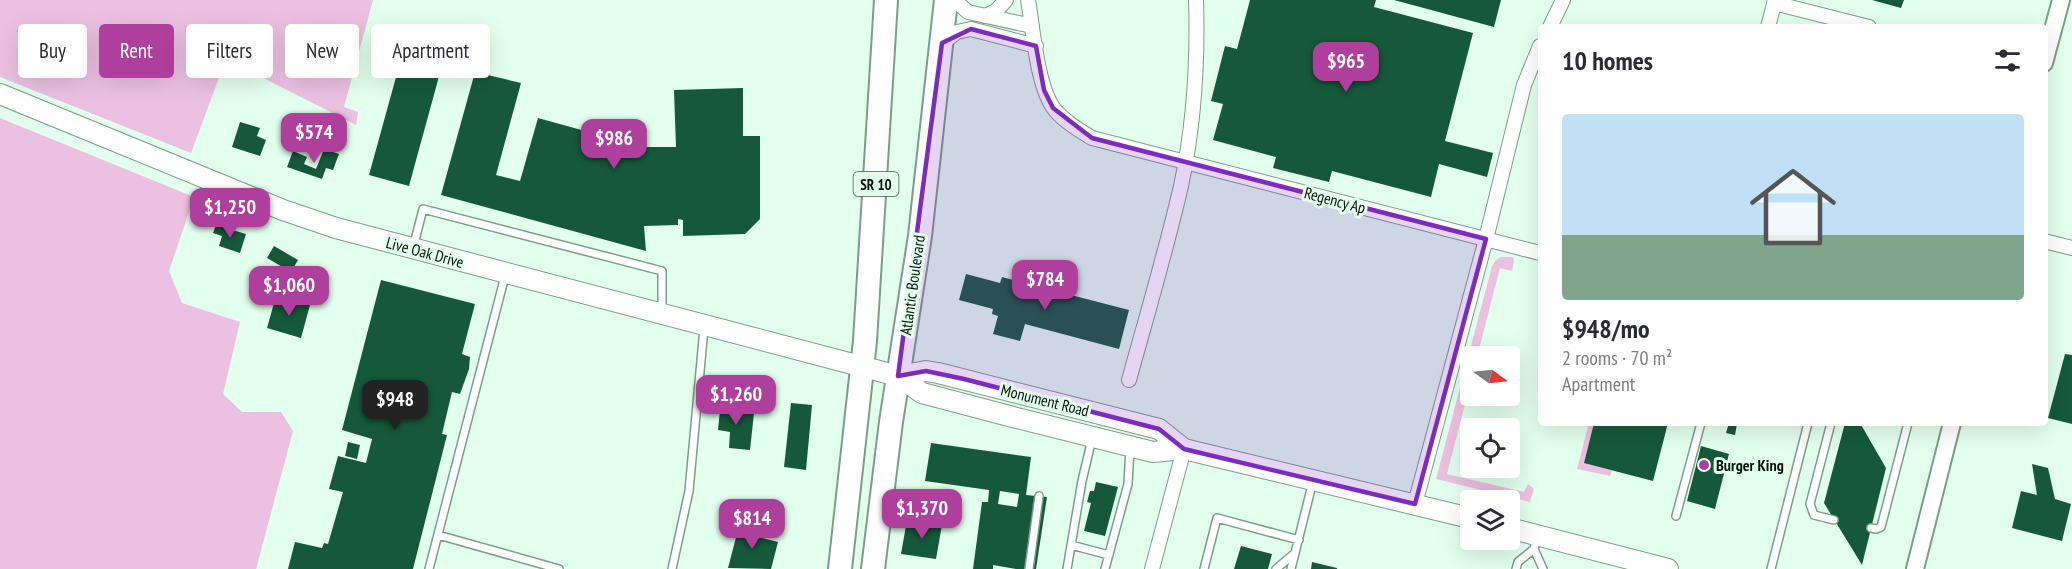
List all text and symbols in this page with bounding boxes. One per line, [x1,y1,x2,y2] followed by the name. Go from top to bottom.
[18,24,87,78] chip: Buy
[99,24,174,78] chip: Rent
[186,24,273,78] chip: Filters
[285,24,359,78] chip: New
[371,24,490,78] chip: Apartment
[1310,42,1382,93] pin: $965
[1562,44,1653,77] text: 10 homes
[1991,44,2024,77] icon: filters
[1327,48,1365,74] text: $965
[278,113,350,164] pin: $574
[295,119,333,145] text: $574
[578,119,650,170] pin: $986
[595,125,633,151] text: $986
[1739,153,1847,261] icon: home
[854,172,898,196] road number: SR 10
[1302,182,1368,218] street label: Regency Ap
[181,188,279,239] pin: $1,250
[204,194,256,220] text: $1,250
[384,232,466,272] street label: Live Oak Drive
[895,234,929,336] street label: Atlantic Boulevard
[1009,260,1081,311] pin: $784
[240,266,338,317] pin: $1,060
[1026,266,1064,292] text: $784
[263,272,315,298] text: $1,060
[1562,312,1650,345] text: $948/mo
[1562,345,1672,371] text: 2 rooms · 70 m²
[1460,346,1520,406] north arrow
[1460,346,1520,550] map controls
[1562,371,1635,397] text: Apartment
[687,375,785,426] pin: $1,260
[999,379,1091,421] street label: Monument Road
[359,380,431,431] pin: $948
[710,381,762,407] text: $1,260
[376,386,414,412] text: $948
[1460,418,1520,478] button: locate
[1716,455,1784,475] place label: Burger King
[1697,458,1711,472] marker: Burger King
[873,489,971,540] pin: $1,370
[1460,490,1520,550] button: layers
[896,495,948,521] text: $1,370
[716,499,788,550] pin: $814
[733,505,771,531] text: $814

